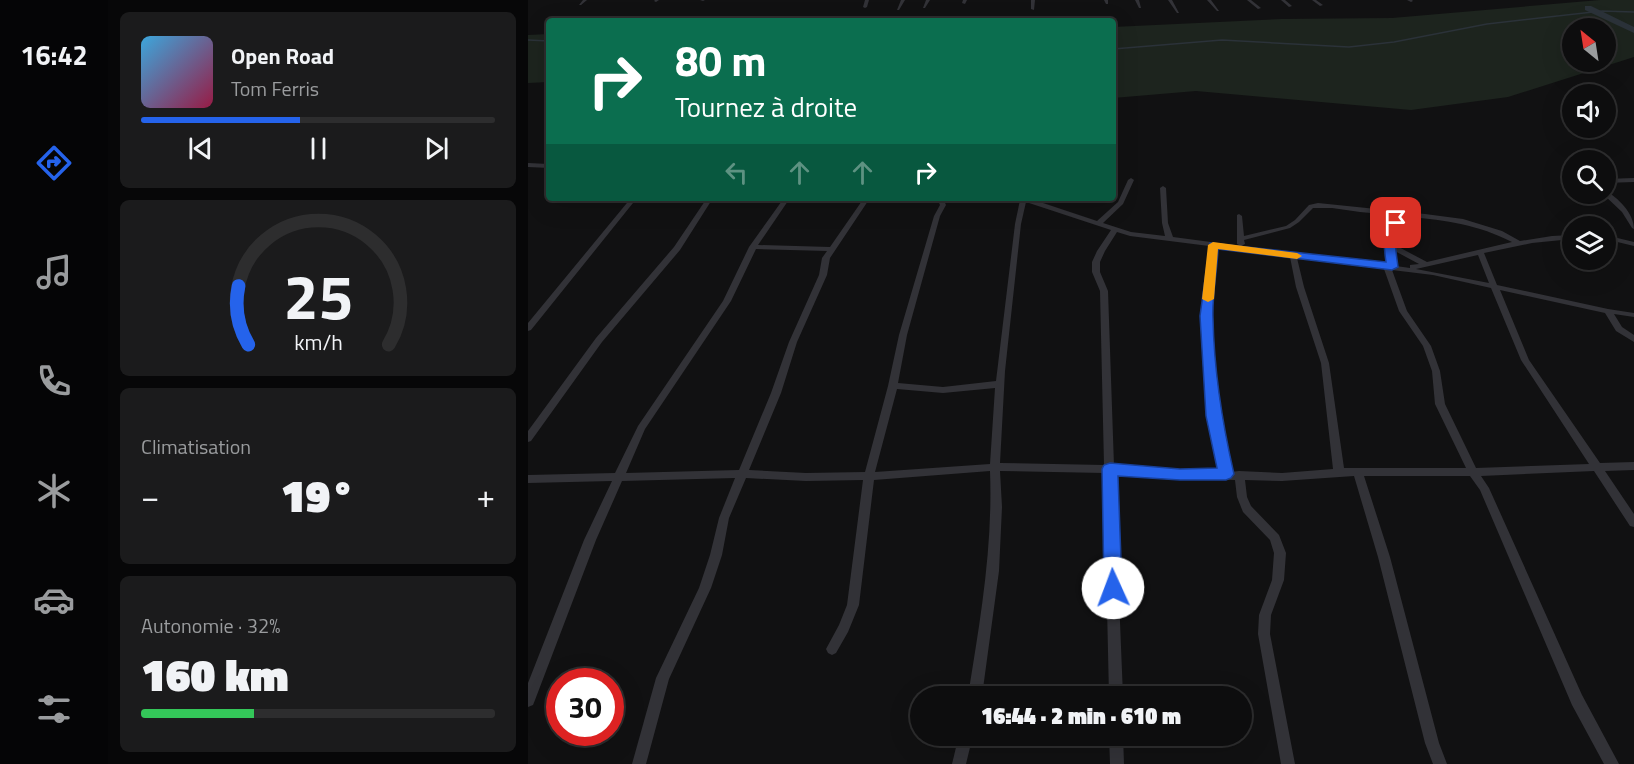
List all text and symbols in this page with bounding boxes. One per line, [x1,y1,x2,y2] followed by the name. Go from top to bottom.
[1562,18,1616,72] north arrow
[1562,18,1616,270] map controls
[675,28,767,92] text: 80 m
[20,34,88,75] text: 16:42
[231,39,334,73] text: Open Road
[576,42,654,120] icon: right
[231,73,319,104] text: Tom Ferris
[1562,84,1616,138] button: sound
[675,86,857,127] text: Tournez à droite
[184,132,217,165] icon: previous
[302,132,335,165] icon: pause
[420,132,453,165] icon: next
[33,142,75,184] icon: directions
[1562,150,1616,204] button: search
[720,156,753,189] icon: left
[783,156,816,189] icon: ahead
[846,156,879,189] icon: ahead
[909,156,942,189] icon: right
[1370,197,1421,248] pin
[1379,206,1412,239] icon: arrive
[1562,216,1616,270] button: layers
[283,248,353,343] text: 25
[33,251,75,293] icon: music
[294,326,342,358] text: km/h
[33,360,75,402] icon: phone
[141,431,251,462] text: Climatisation
[281,461,355,529] text: 19°
[33,470,75,512] icon: climate
[141,471,159,521] text: −
[477,471,495,521] text: +
[1081,556,1145,620] position arrow
[33,579,75,621] icon: car
[141,610,280,641] text: Autonomie · 32%
[141,640,289,708] text: 160 km
[546,668,624,746] speed limit sign: 30
[33,688,75,730] icon: filters
[981,699,1181,733] text: 16:44 · 2 min · 610 m

